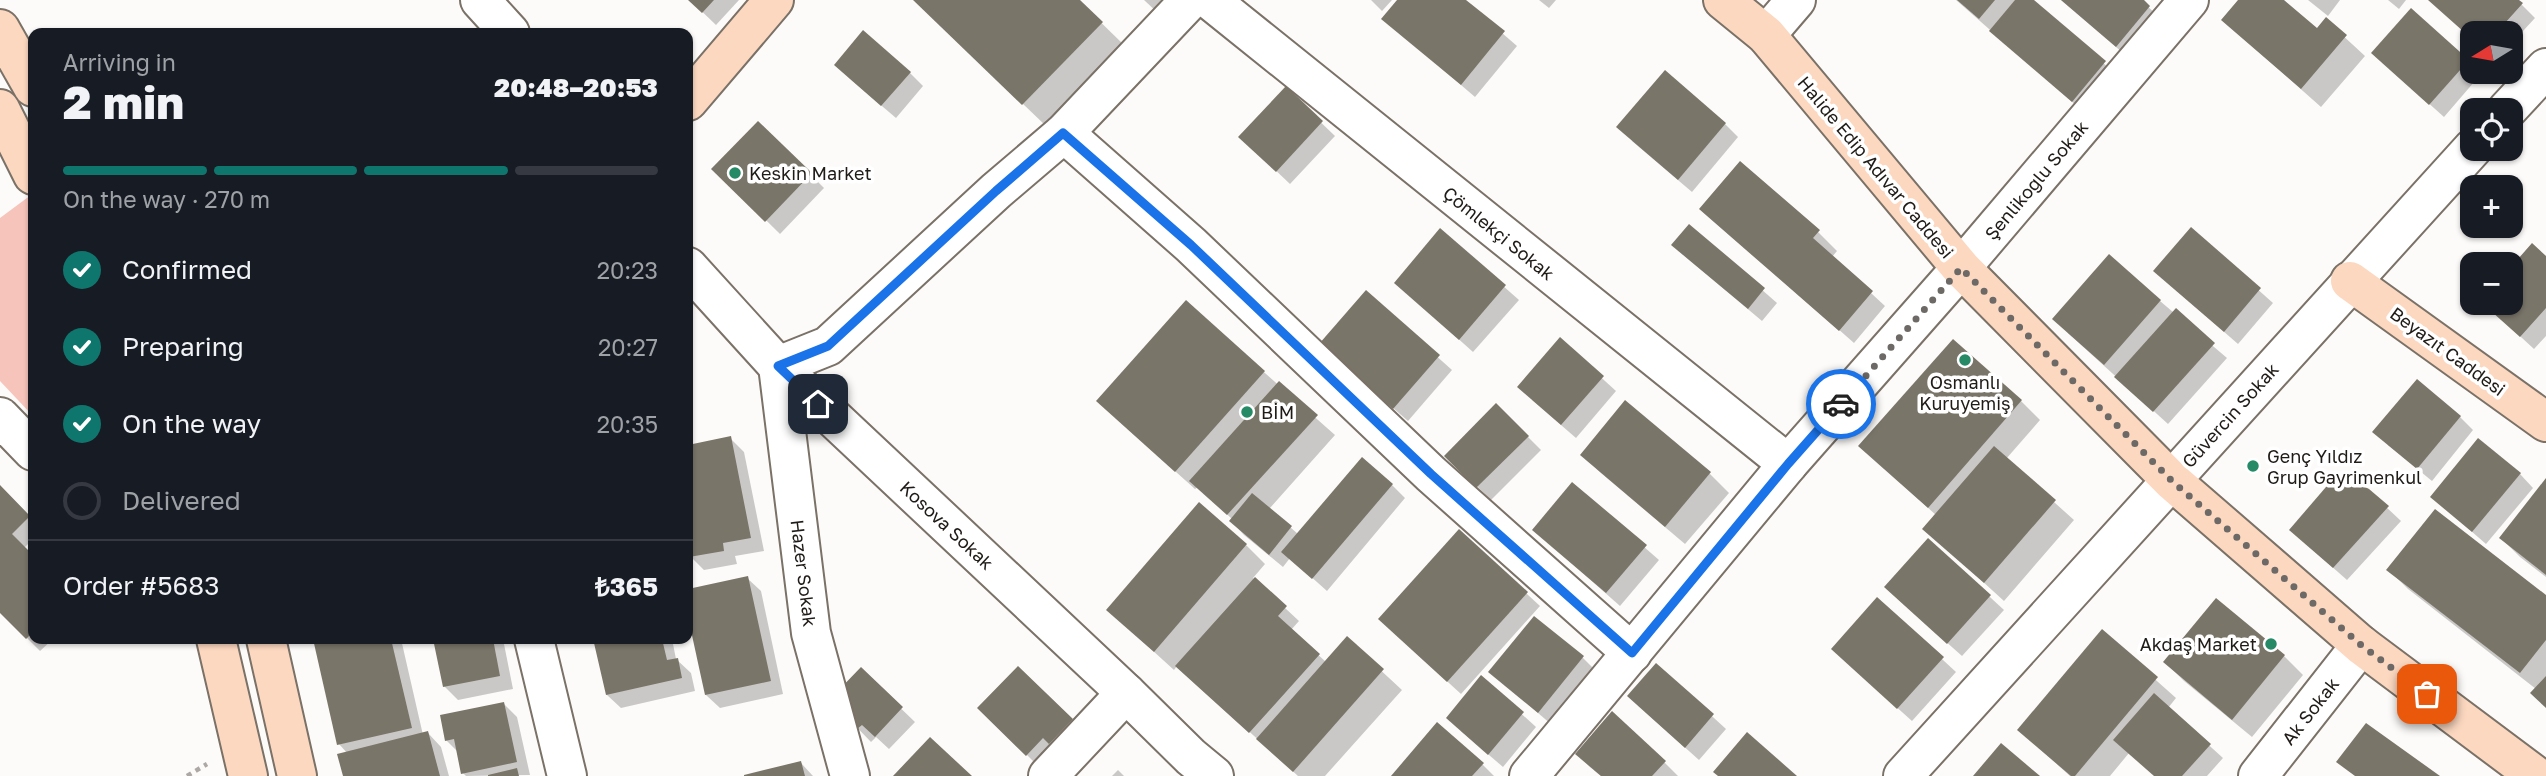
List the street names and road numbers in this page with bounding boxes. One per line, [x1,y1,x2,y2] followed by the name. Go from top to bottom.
[1793,71,1959,263] street label: Halide Edip Adıvar Caddesi
[1980,116,2092,244] street label: Şenlikoğlu Sokak
[1439,181,1559,285] street label: Çömlekçi Sokak
[2386,302,2510,400] street label: Beyazıt Caddesi
[2177,358,2283,472] street label: Güvercin Sokak
[896,476,998,574] street label: Kosova Sokak
[787,518,821,628] street label: Hazer Sokak
[2277,673,2343,749] street label: Ak Sokak

